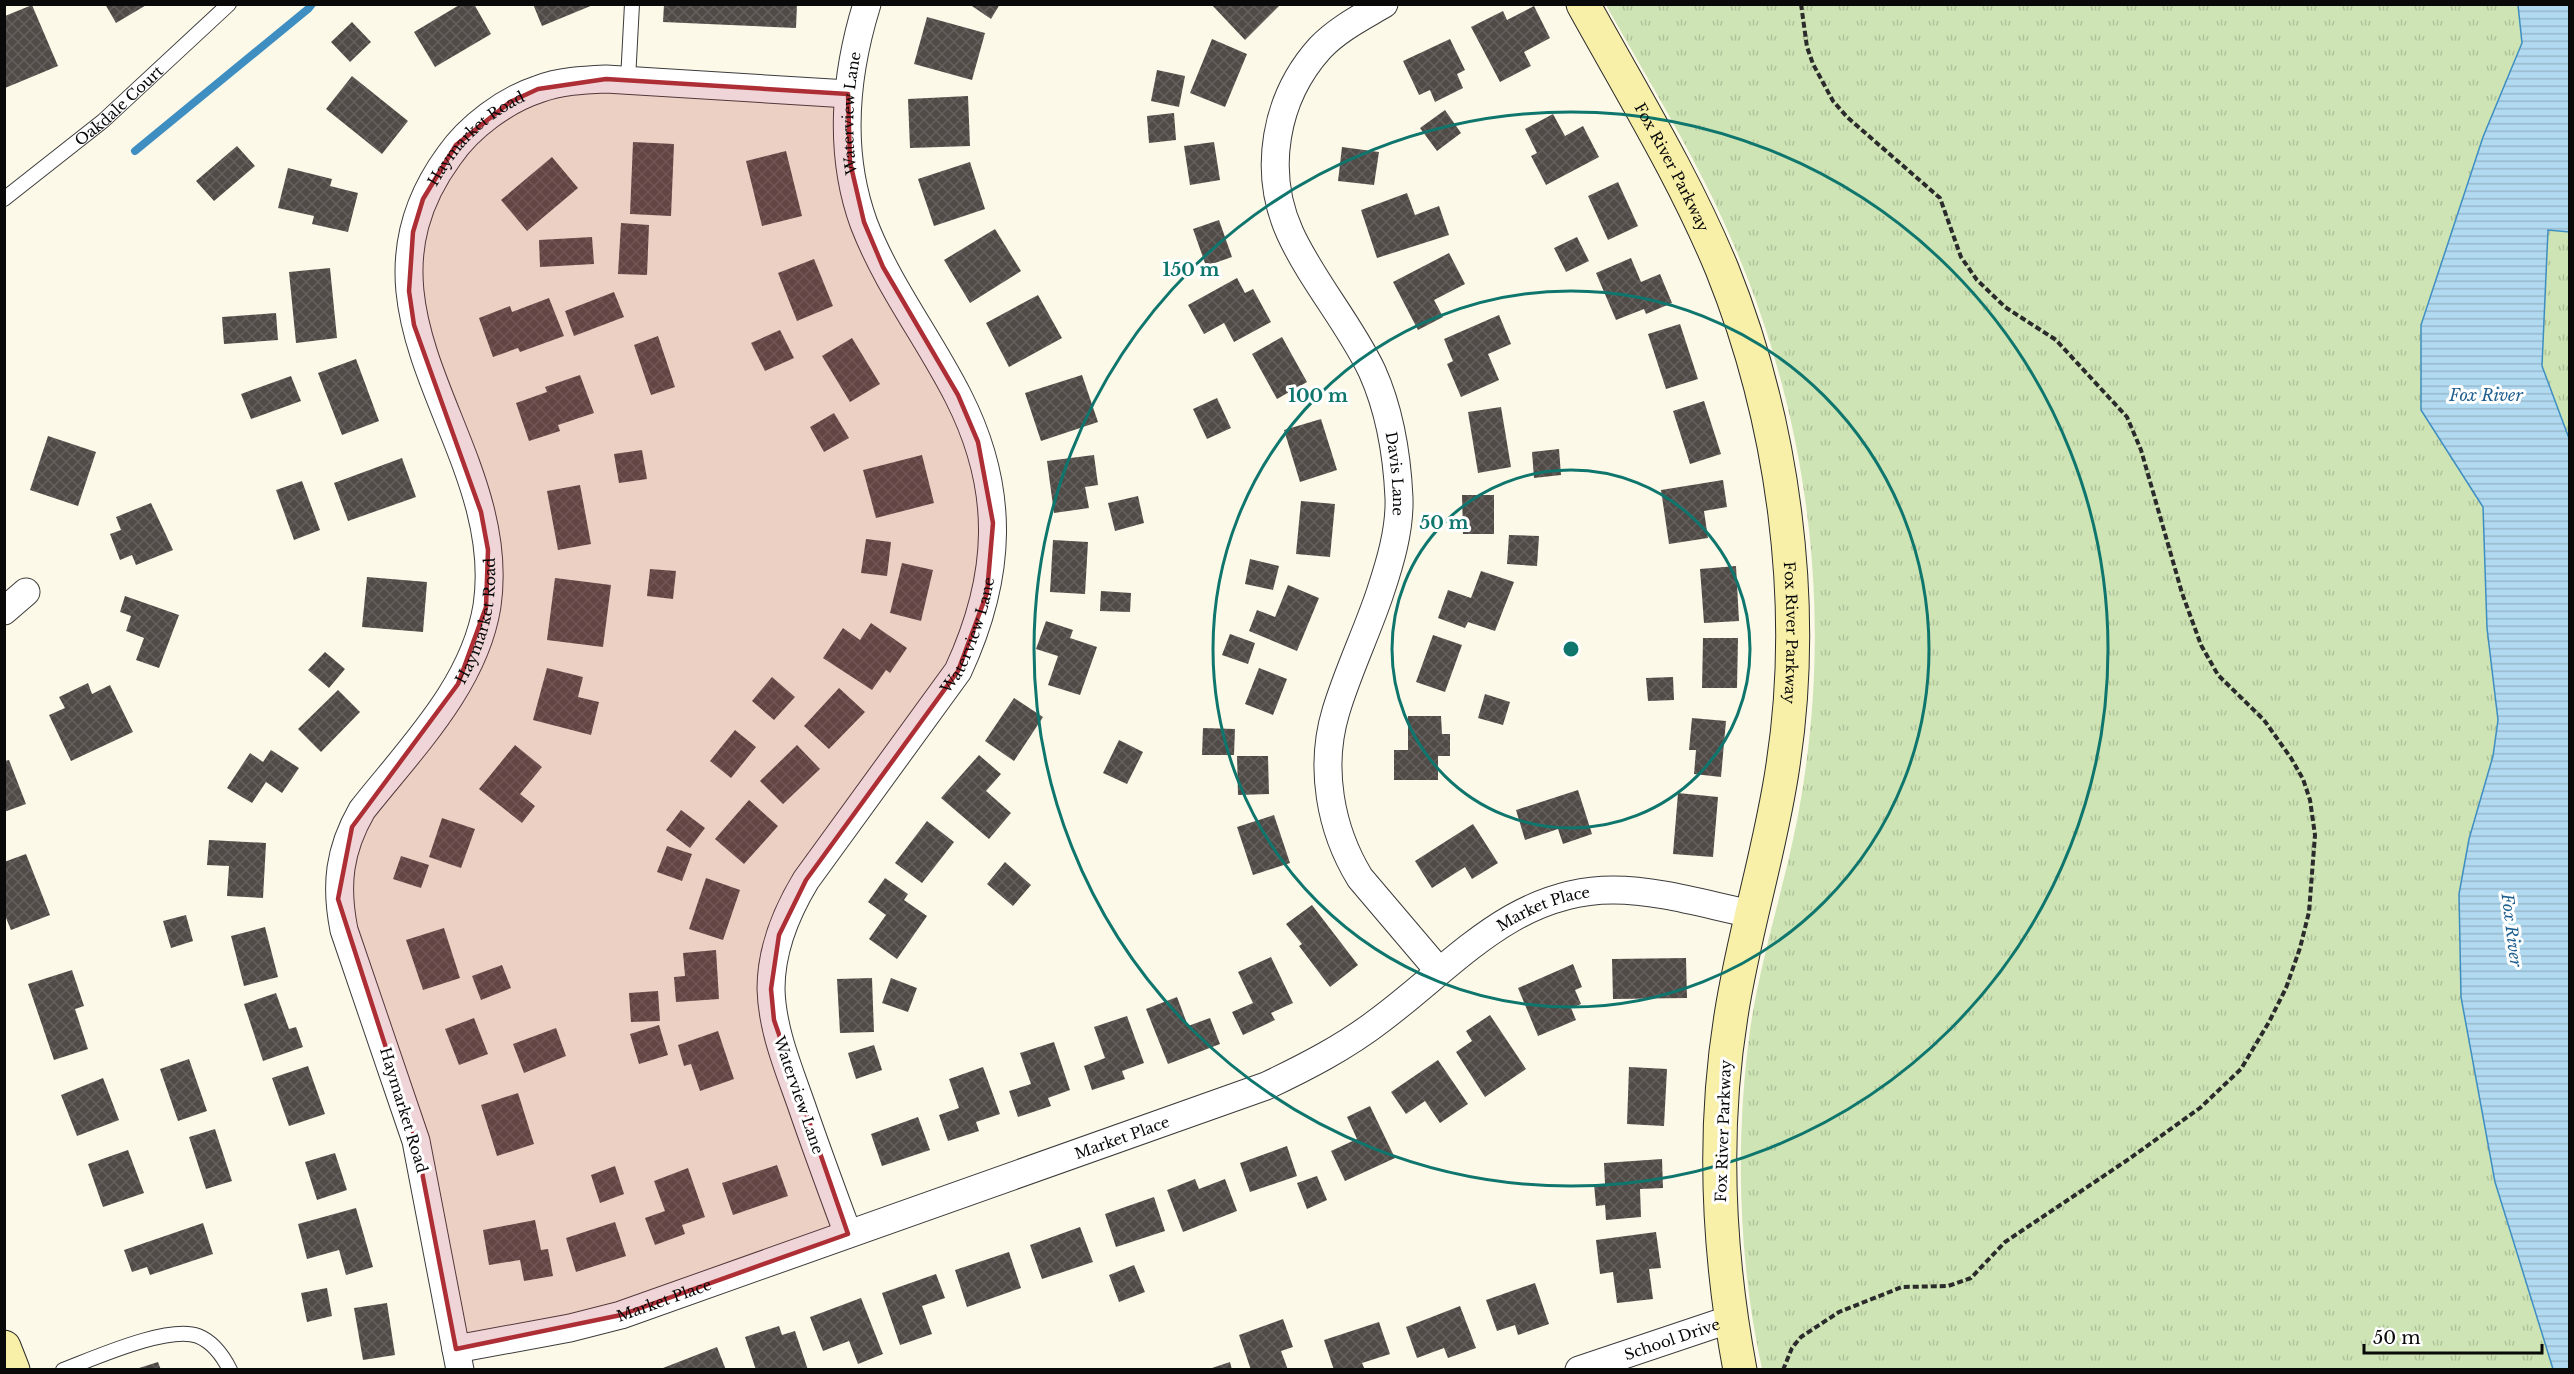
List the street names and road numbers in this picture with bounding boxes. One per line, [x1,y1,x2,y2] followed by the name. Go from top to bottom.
[838,50,864,177] street label: Waterview Lane
[70,61,167,150] street label: Oakdale Court
[423,87,527,189] street label: Haymarket Road
[1631,99,1714,235] street label: Fox River Parkway
[1382,430,1409,517] street label: Davis Lane
[450,557,499,687] street label: Haymarket Road
[1780,561,1802,705] street label: Fox River Parkway
[935,575,998,697] street label: Waterview Lane
[1493,882,1591,935] street label: Market Place
[770,1033,828,1156] street label: Waterview Lane
[376,1045,432,1175] street label: Haymarket Road
[1711,1059,1735,1203] street label: Fox River Parkway
[1072,1112,1172,1163] street label: Market Place
[614,1274,714,1325] street label: Market Place
[1622,1314,1722,1364] street label: School Drive

